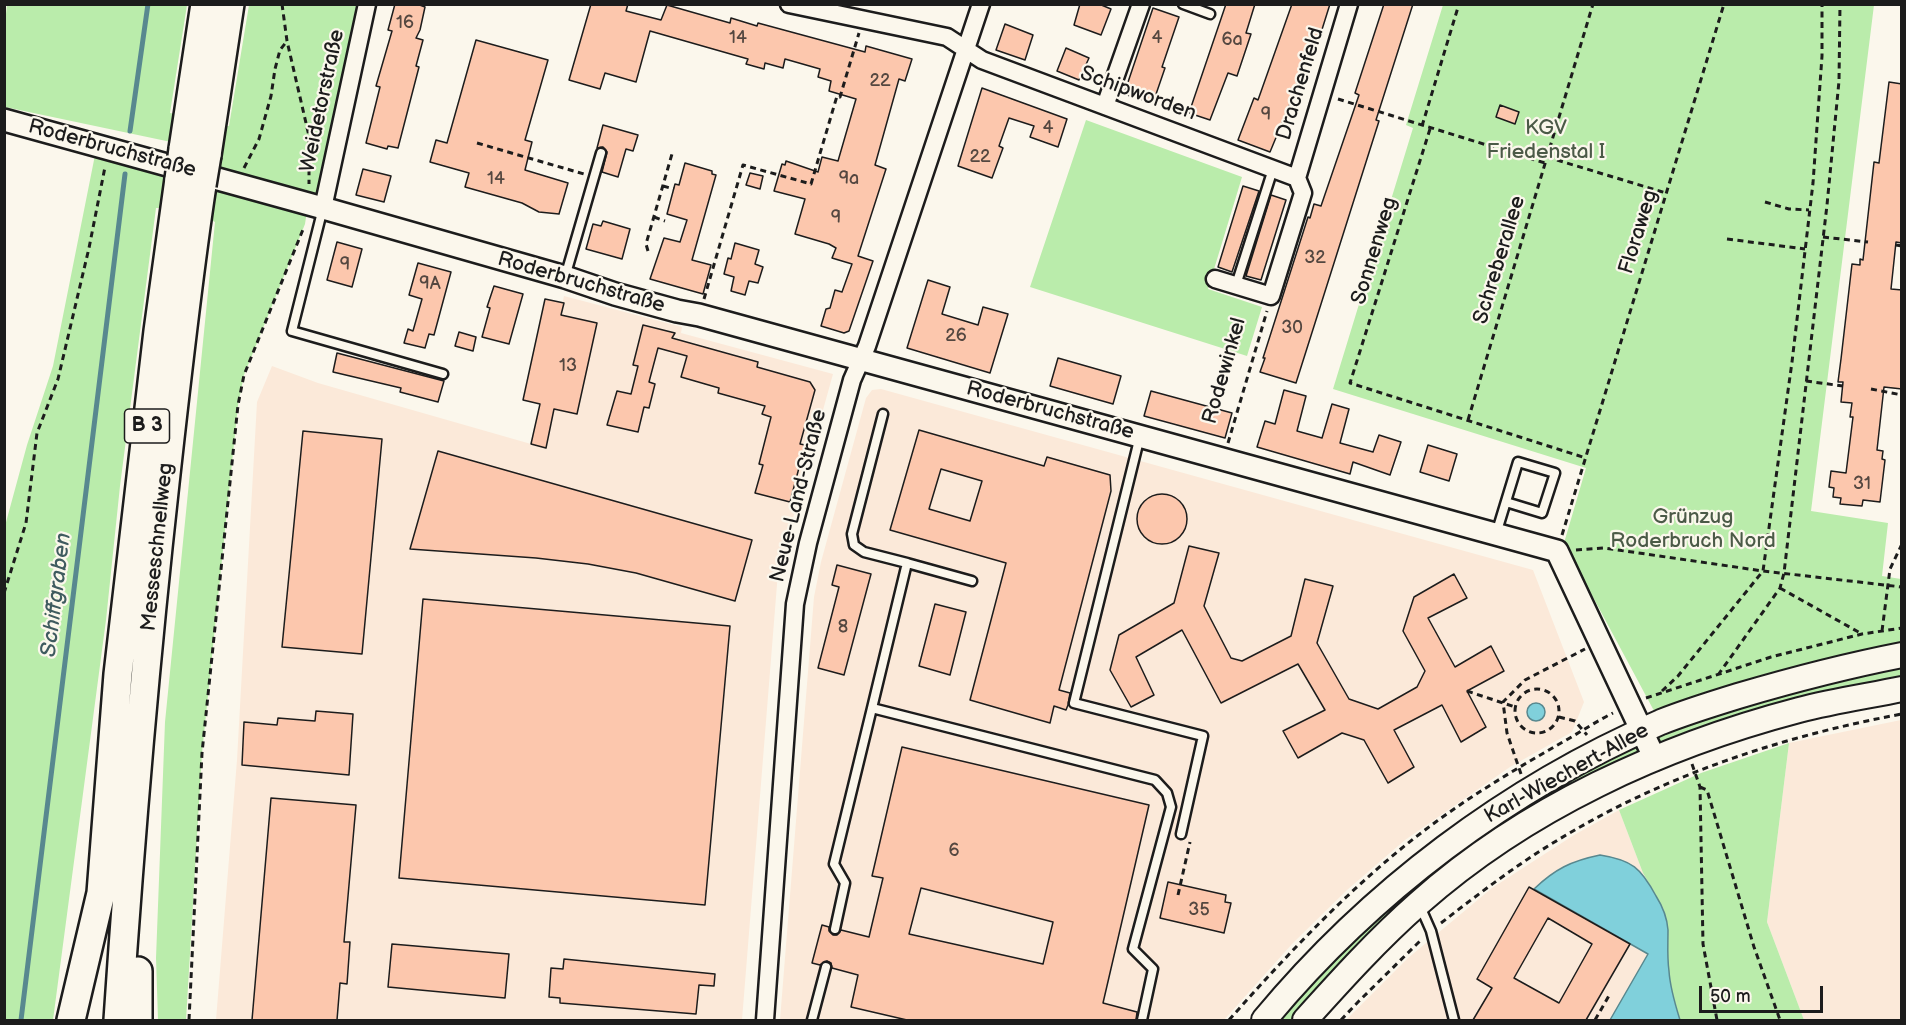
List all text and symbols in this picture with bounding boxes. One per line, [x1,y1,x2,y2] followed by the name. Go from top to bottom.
[396,12,414,34] house number: 16
[1272,25,1330,143] street label: Drachenfeld
[296,27,350,175] street label: Weidetorstraße
[729,27,747,49] house number: 14
[1152,27,1162,49] house number: 4
[1221,29,1243,51] house number: 6a
[1076,61,1200,127] street label: Schipworden
[869,70,891,92] house number: 22
[1261,104,1271,126] house number: 9
[25,114,199,184] street label: Roderbruchstraße
[1487,116,1605,166] park label: KGV Friedenstal I
[1043,117,1053,139] house number: 4
[969,146,991,168] house number: 22
[487,168,505,190] house number: 14
[839,168,859,190] house number: 9a
[1614,187,1664,277] street label: Floraweg
[1469,193,1531,327] street label: Schreberallee
[1347,194,1403,308] street label: Sonnenweg
[831,207,841,229] house number: 9
[494,247,668,319] street label: Roderbruchstraße
[1304,247,1326,269] house number: 32
[340,254,350,276] house number: 9
[419,273,441,295] house number: 9A
[1198,315,1252,427] street label: Rodewinkel
[1281,317,1303,339] house number: 30
[945,325,967,347] house number: 26
[559,355,577,377] house number: 13
[963,376,1137,446] street label: Roderbruchstraße
[765,407,833,585] street label: Neue-Land-Straße
[124,409,170,443] road number: B 3
[137,462,179,632] street label: Messeschnellweg
[1853,473,1871,495] house number: 31
[1610,505,1776,555] park label: Grünzug Roderbruch Nord
[36,531,78,659] water label: Schiffgraben
[838,616,848,638] house number: 8
[1480,718,1654,830] street label: Karl-Wiechert-Allee
[949,840,959,862] house number: 6
[1188,899,1210,921] house number: 35
[1702,974,1826,1012] scale bar
[1710,986,1751,1007] text: 50 m

